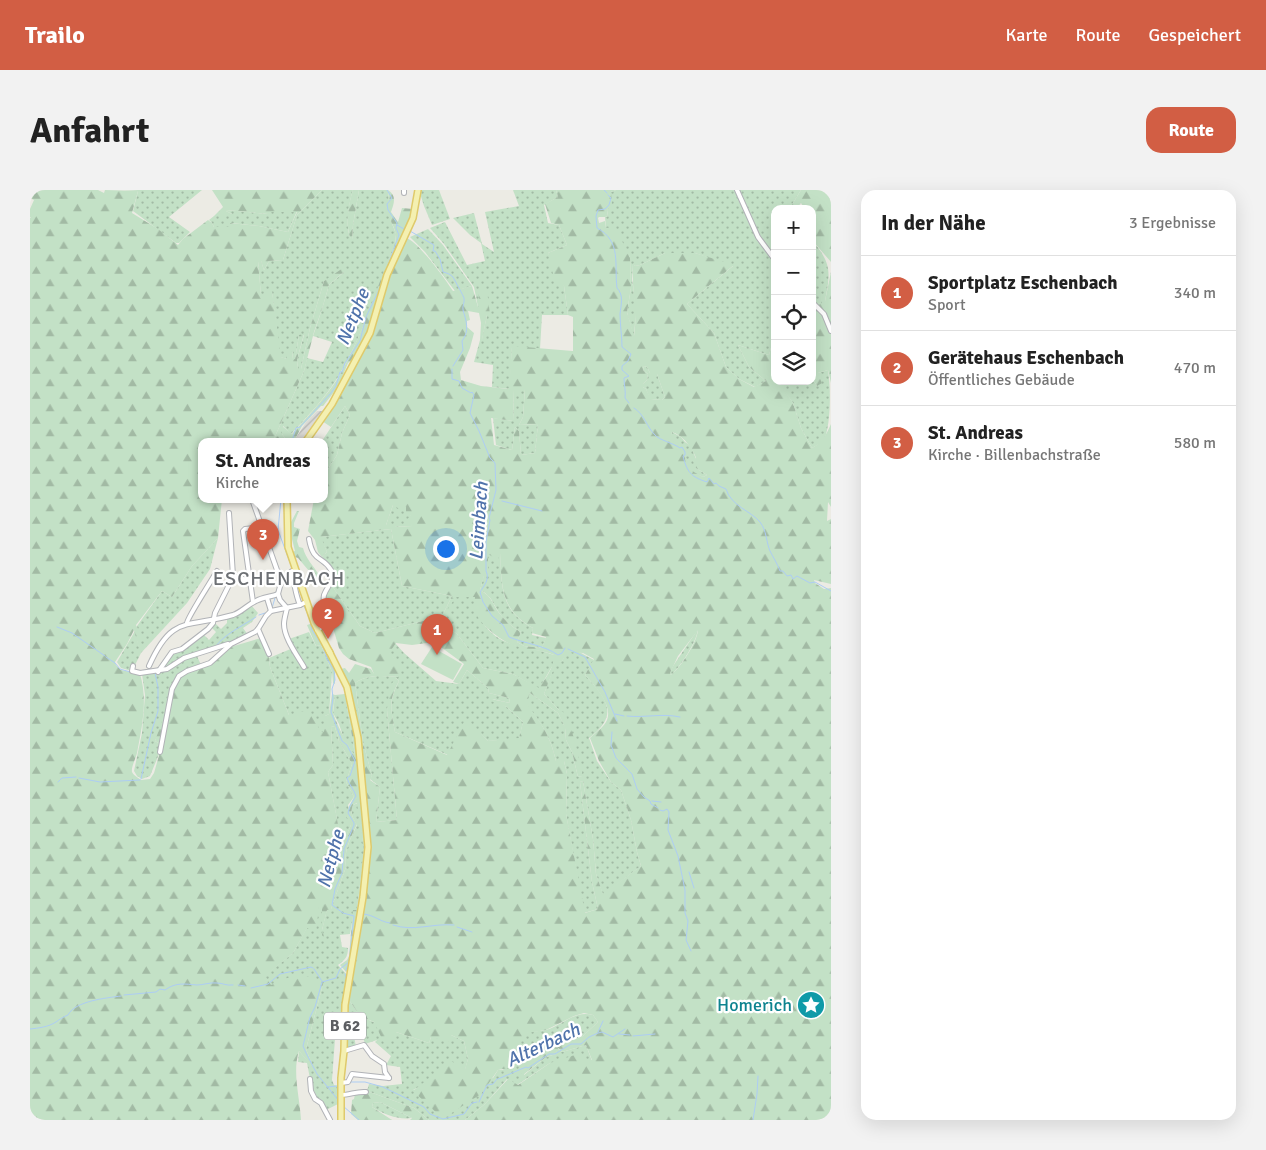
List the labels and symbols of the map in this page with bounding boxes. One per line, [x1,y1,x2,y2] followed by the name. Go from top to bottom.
[331,284,376,349] water label: Netphe
[464,481,494,561] water label: Leimbach
[247,519,279,560] pin: 3
[433,536,459,562] your location
[213,566,345,591] district label: ESCHENBACH
[312,598,344,639] pin: 2
[421,614,453,655] pin: 1
[312,826,351,891] water label: Netphe
[796,990,826,1020] place icon: Homerich
[717,994,792,1016] place label: Homerich
[324,1012,366,1039] road number: B 62
[502,1017,584,1072] water label: Alterbach

